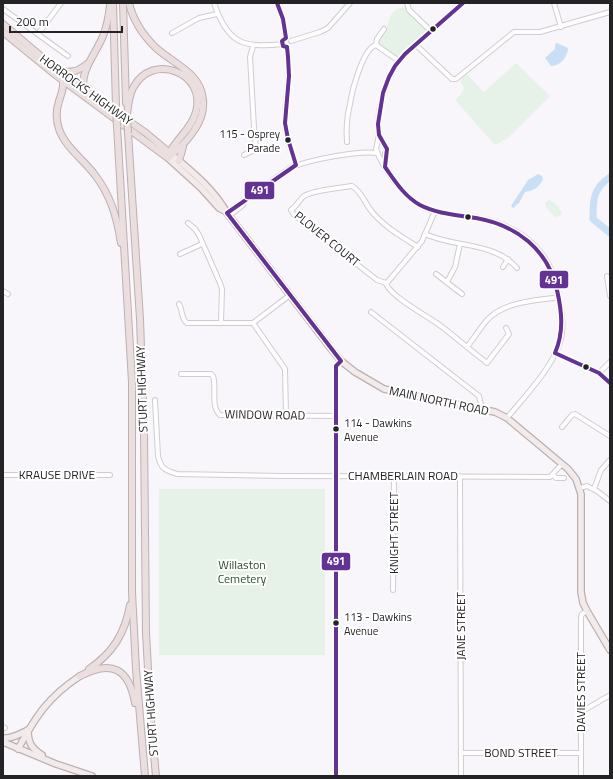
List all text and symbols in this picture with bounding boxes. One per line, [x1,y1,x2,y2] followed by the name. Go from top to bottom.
[10,8,122,34] scale bar
[16,12,49,31] text: 200 m
[428,24,438,34] unlabelled marker
[36,49,137,130] street label: HORROCKS HIGHWAY
[219,126,281,156] place label: 115 - Osprey Parade
[283,135,293,145] marker: 115 - Osprey Parade
[244,181,275,200] line badge: 491
[251,182,269,198] text: 491
[290,206,365,271] street label: PLOVER COURT
[463,212,473,222] unlabelled marker
[539,270,569,289] line badge: 491
[545,272,563,288] text: 491
[130,345,153,433] street label: STURT HIGHWAY
[581,362,591,372] unlabelled marker
[388,381,491,420] street label: MAIN NORTH ROAD
[225,404,306,425] street label: WINDOW ROAD
[344,415,412,445] place label: 114 - Dawkins Avenue
[331,424,341,434] marker: 114 - Dawkins Avenue
[19,465,96,484] street label: KRAUSE DRIVE
[348,466,458,485] street label: CHAMBERLAIN ROAD
[384,491,403,574] street label: KNIGHT STREET
[321,552,351,571] line badge: 491
[327,553,345,569] text: 491
[218,555,267,588] park label: Willaston Cemetery
[451,591,470,660] street label: JANE STREET
[344,609,412,639] place label: 113 - Dawkins Avenue
[331,618,341,628] marker: 113 - Dawkins Avenue
[571,651,590,732] street label: DAVIES STREET
[138,669,163,757] street label: STURT HIGHWAY
[484,743,558,762] street label: BOND STREET

